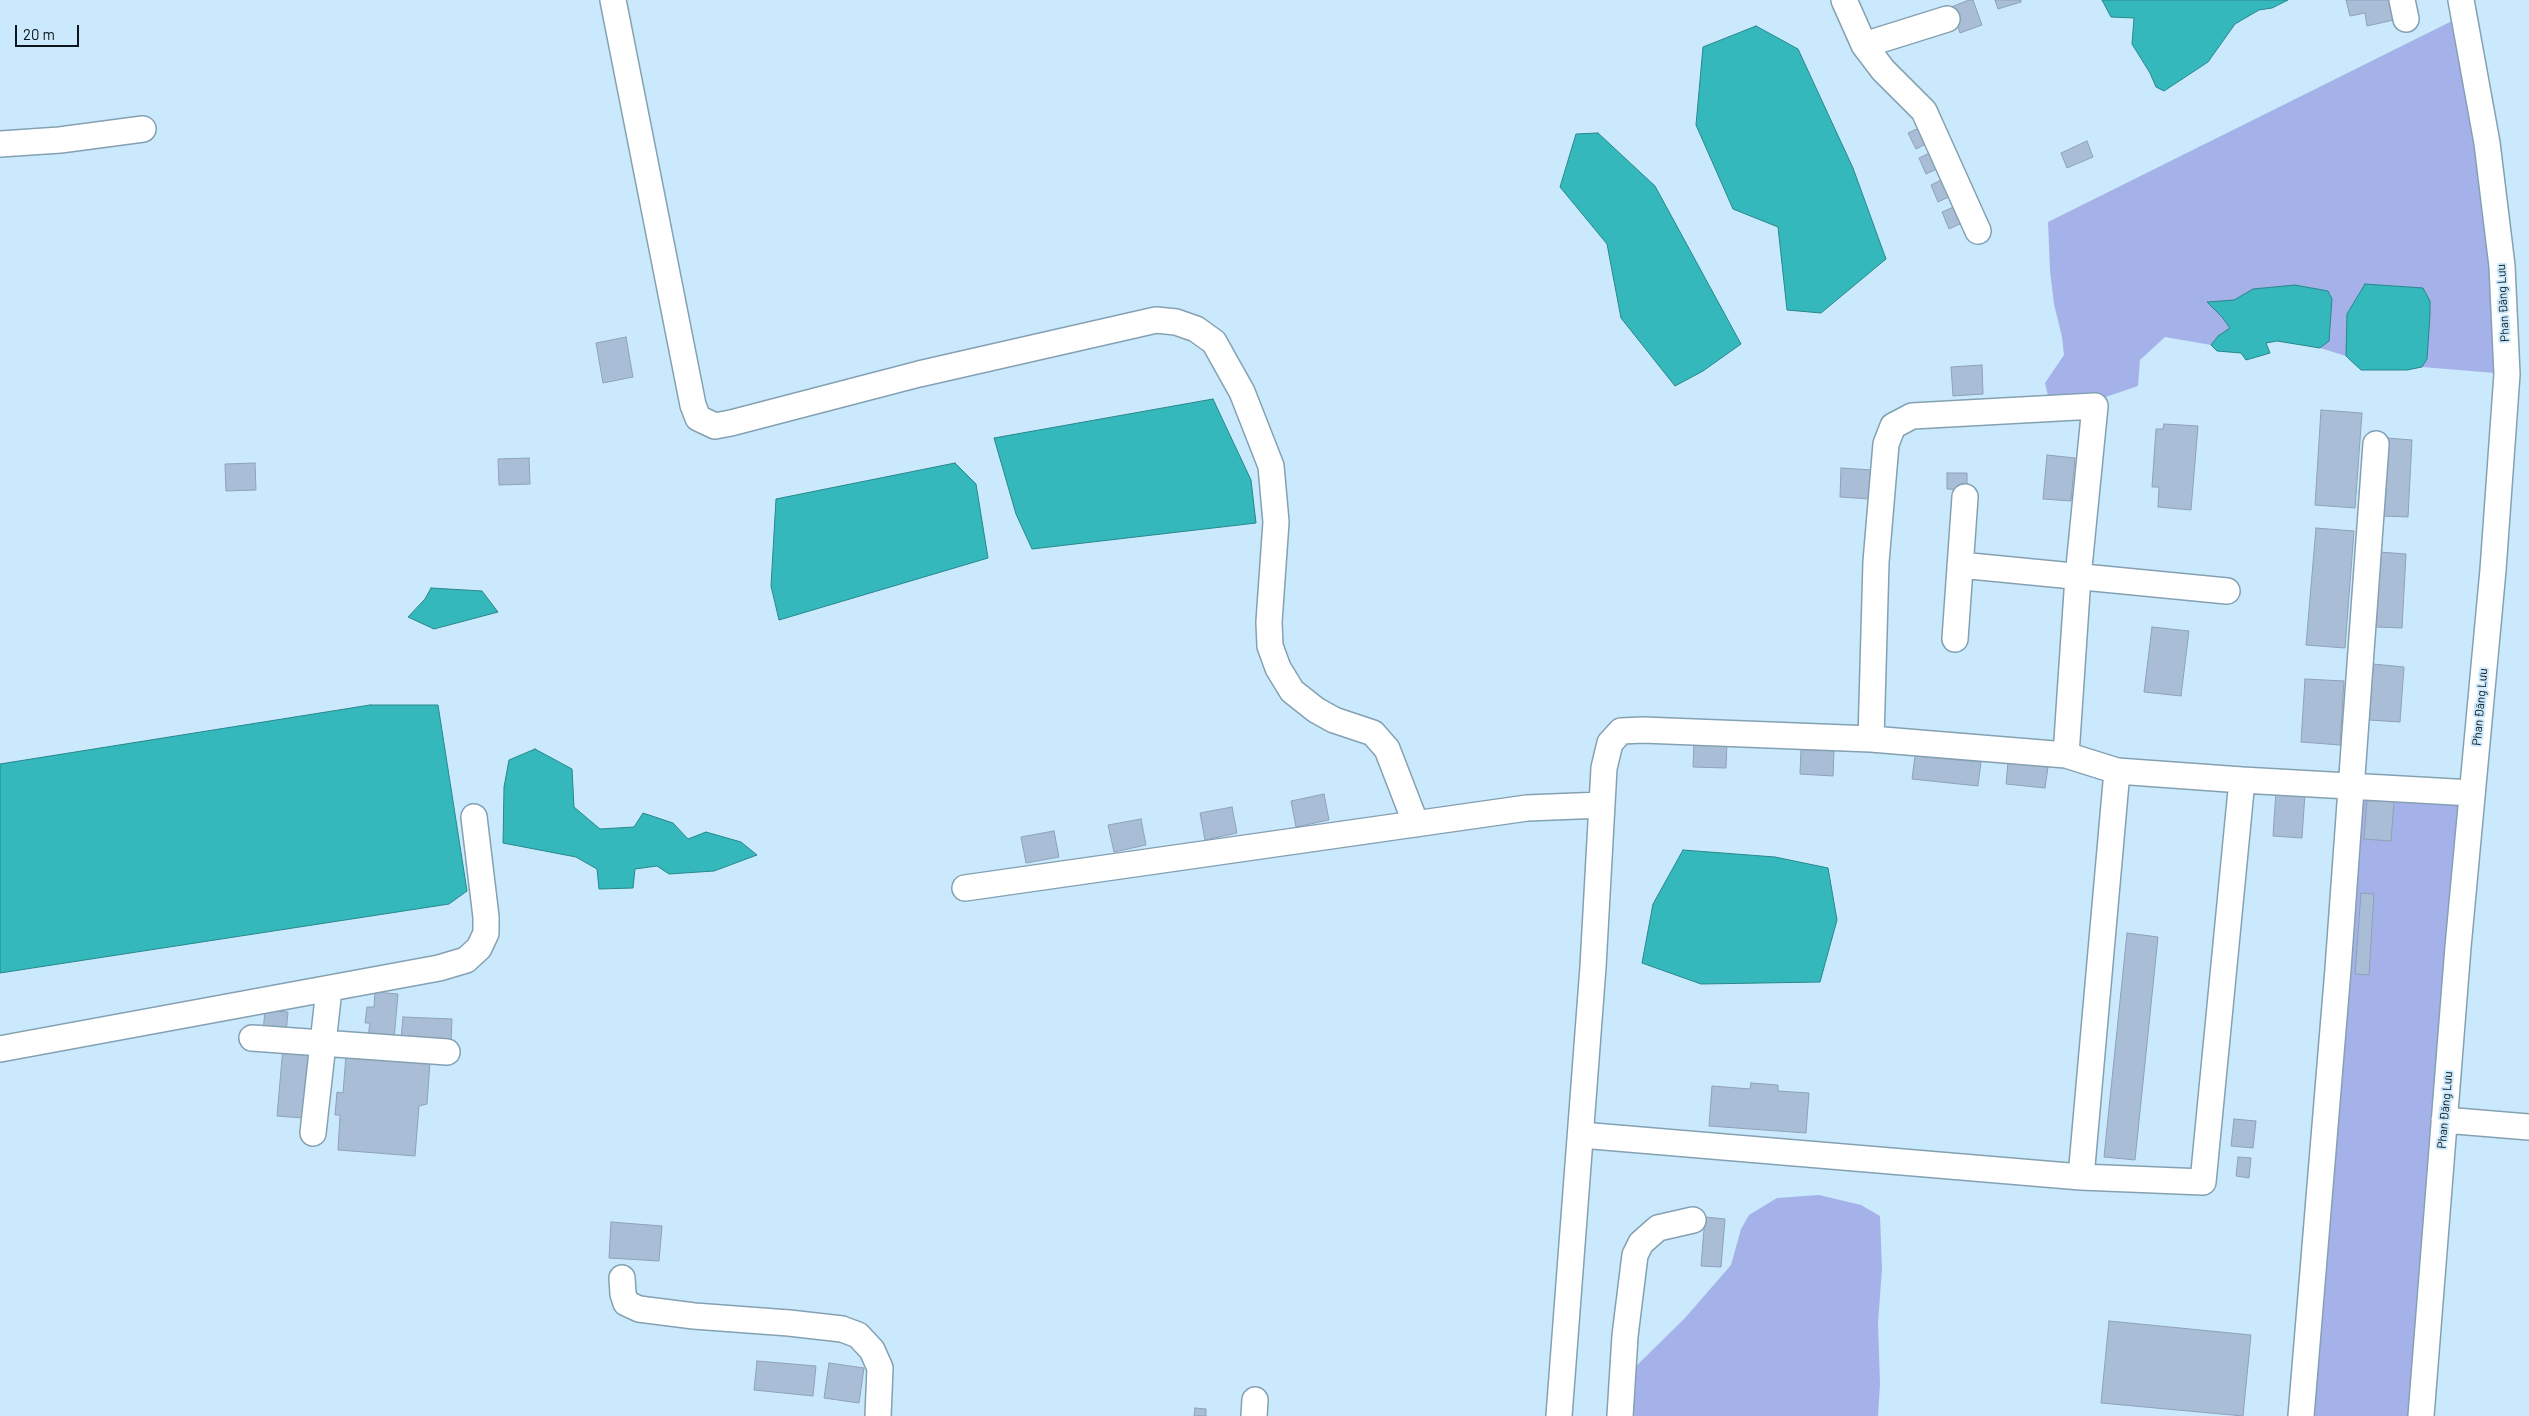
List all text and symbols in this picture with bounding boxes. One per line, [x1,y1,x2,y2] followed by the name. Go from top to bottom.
[18,15,81,47] scale bar
[23,25,55,43] text: 20 m
[2494,264,2512,342] street label: Phan Đăng Lưu
[2469,668,2491,746] street label: Phan Đăng Lưu
[2434,1071,2456,1149] street label: Phan Đăng Lưu

